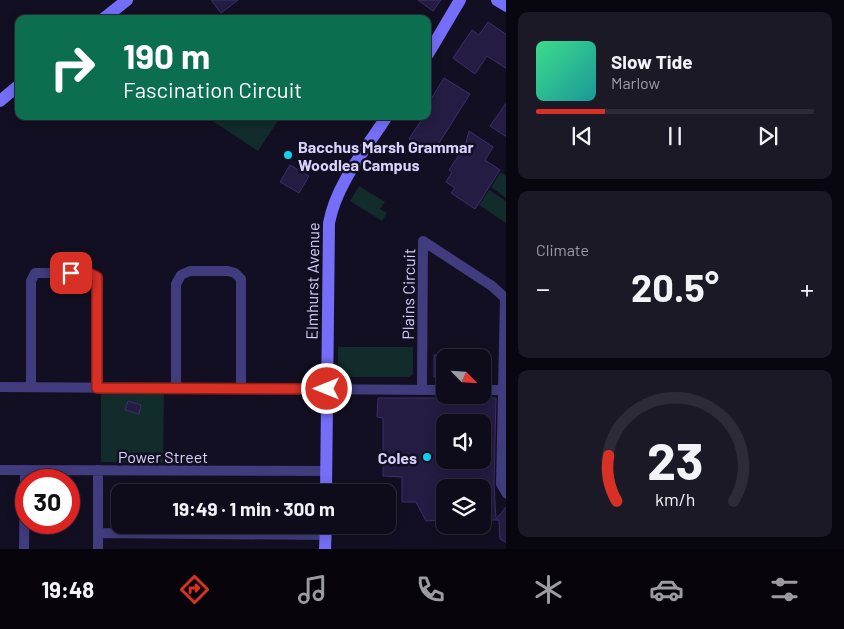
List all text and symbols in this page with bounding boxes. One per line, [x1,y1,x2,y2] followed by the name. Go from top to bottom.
[123,34,210,76] text: 190 m
[40,35,105,100] icon: right
[611,50,693,73] text: Slow Tide
[611,73,660,92] text: Marlow
[123,76,302,102] text: Fascination Circuit
[568,122,596,150] icon: previous
[661,122,689,150] icon: pause
[754,122,782,150] icon: next
[298,137,474,174] place label: Bacchus Marsh Grammar Woodlea Campus
[282,149,294,161] marker: Bacchus Marsh Grammar Woodlea Campus
[301,222,323,340] street label: Elmhurst Avenue
[536,240,589,259] text: Climate
[398,248,418,340] street label: Plains Circuit
[50,252,92,294] pin
[57,259,85,287] icon: arrive
[631,264,719,310] text: 20.5°
[536,271,550,305] text: −
[800,271,814,305] text: +
[436,349,491,404] north arrow
[436,349,491,534] map controls
[300,362,352,414] position arrow
[436,414,491,469] button: sound
[647,428,703,490] text: 23
[118,447,208,466] street label: Power Street
[378,448,417,467] place label: Coles
[421,451,433,463] marker: Coles
[15,469,80,534] speed limit sign: 30
[436,479,491,534] button: layers
[655,488,695,510] text: km/h
[172,497,335,520] text: 19:49 · 1 min · 300 m
[177,572,212,607] icon: directions
[295,572,330,607] icon: music
[413,572,448,607] icon: phone
[531,572,566,607] icon: climate
[649,572,684,607] icon: car
[767,572,802,607] icon: filters
[42,576,94,602] text: 19:48

